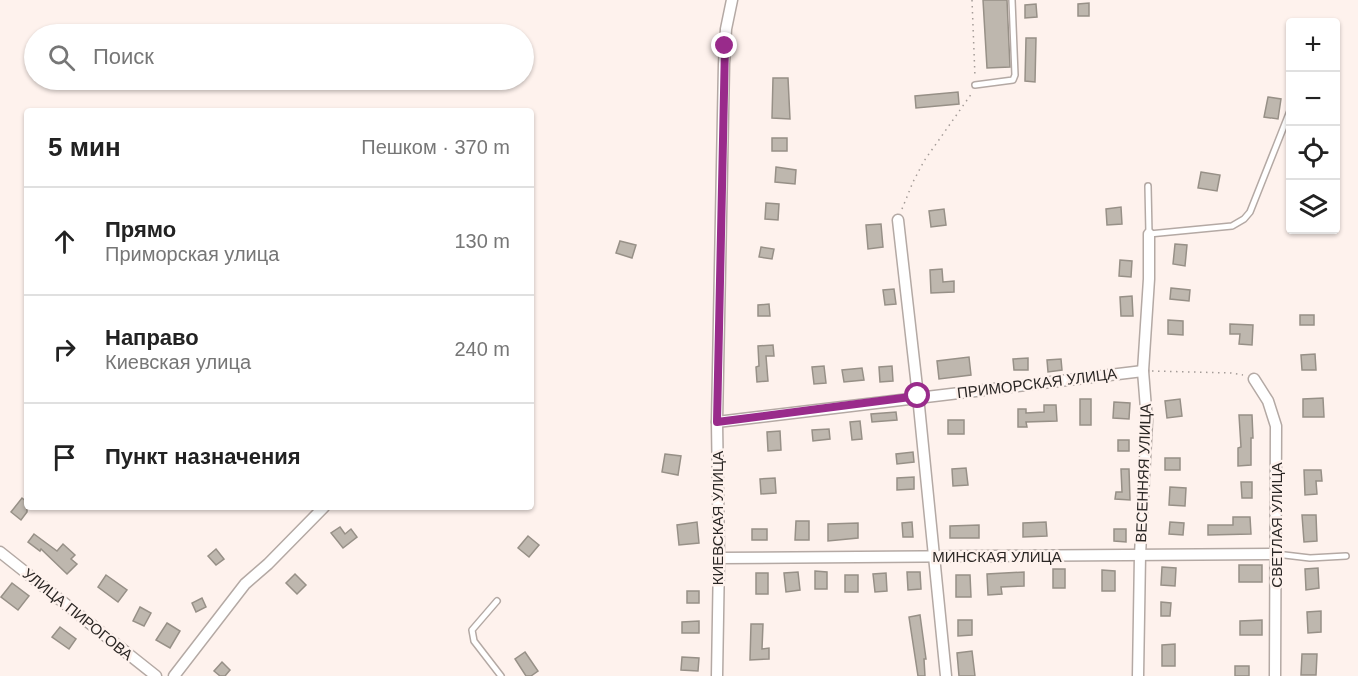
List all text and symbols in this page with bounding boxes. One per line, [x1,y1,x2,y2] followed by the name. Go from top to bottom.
[1286,18,1340,234] map controls
[1286,18,1340,72] button: +
[24,24,534,90] search box
[711,32,737,58] route end
[45,41,78,74] icon: search
[93,44,154,69] text: Поиск
[1286,72,1340,126] button: −
[1286,126,1340,180] button: locate
[48,132,121,162] text: 5 мин
[361,136,510,158] text: Пешком · 370 m
[1286,180,1340,234] button: layers
[105,217,176,242] text: Прямо
[48,225,81,258] icon: ahead
[454,230,510,252] text: 130 m
[105,243,279,265] text: Приморская улица
[105,325,199,350] text: Направо
[48,333,81,366] icon: right
[454,338,510,360] text: 240 m
[105,351,251,373] text: Киевская улица
[956,365,1118,401] street label: ПРИМОРСКАЯ УЛИЦА
[904,382,930,408] route start
[1132,403,1154,543] street label: ВЕСЕННЯЯ УЛИЦА
[48,441,81,474] icon: arrive
[105,444,301,469] text: Пункт назначения
[709,451,726,585] street label: КИЕВСКАЯ УЛИЦА
[1268,462,1285,588] street label: СВЕТЛАЯ УЛИЦА
[932,548,1062,565] street label: МИНСКАЯ УЛИЦА
[20,565,136,663] street label: УЛИЦА ПИРОГОВА

